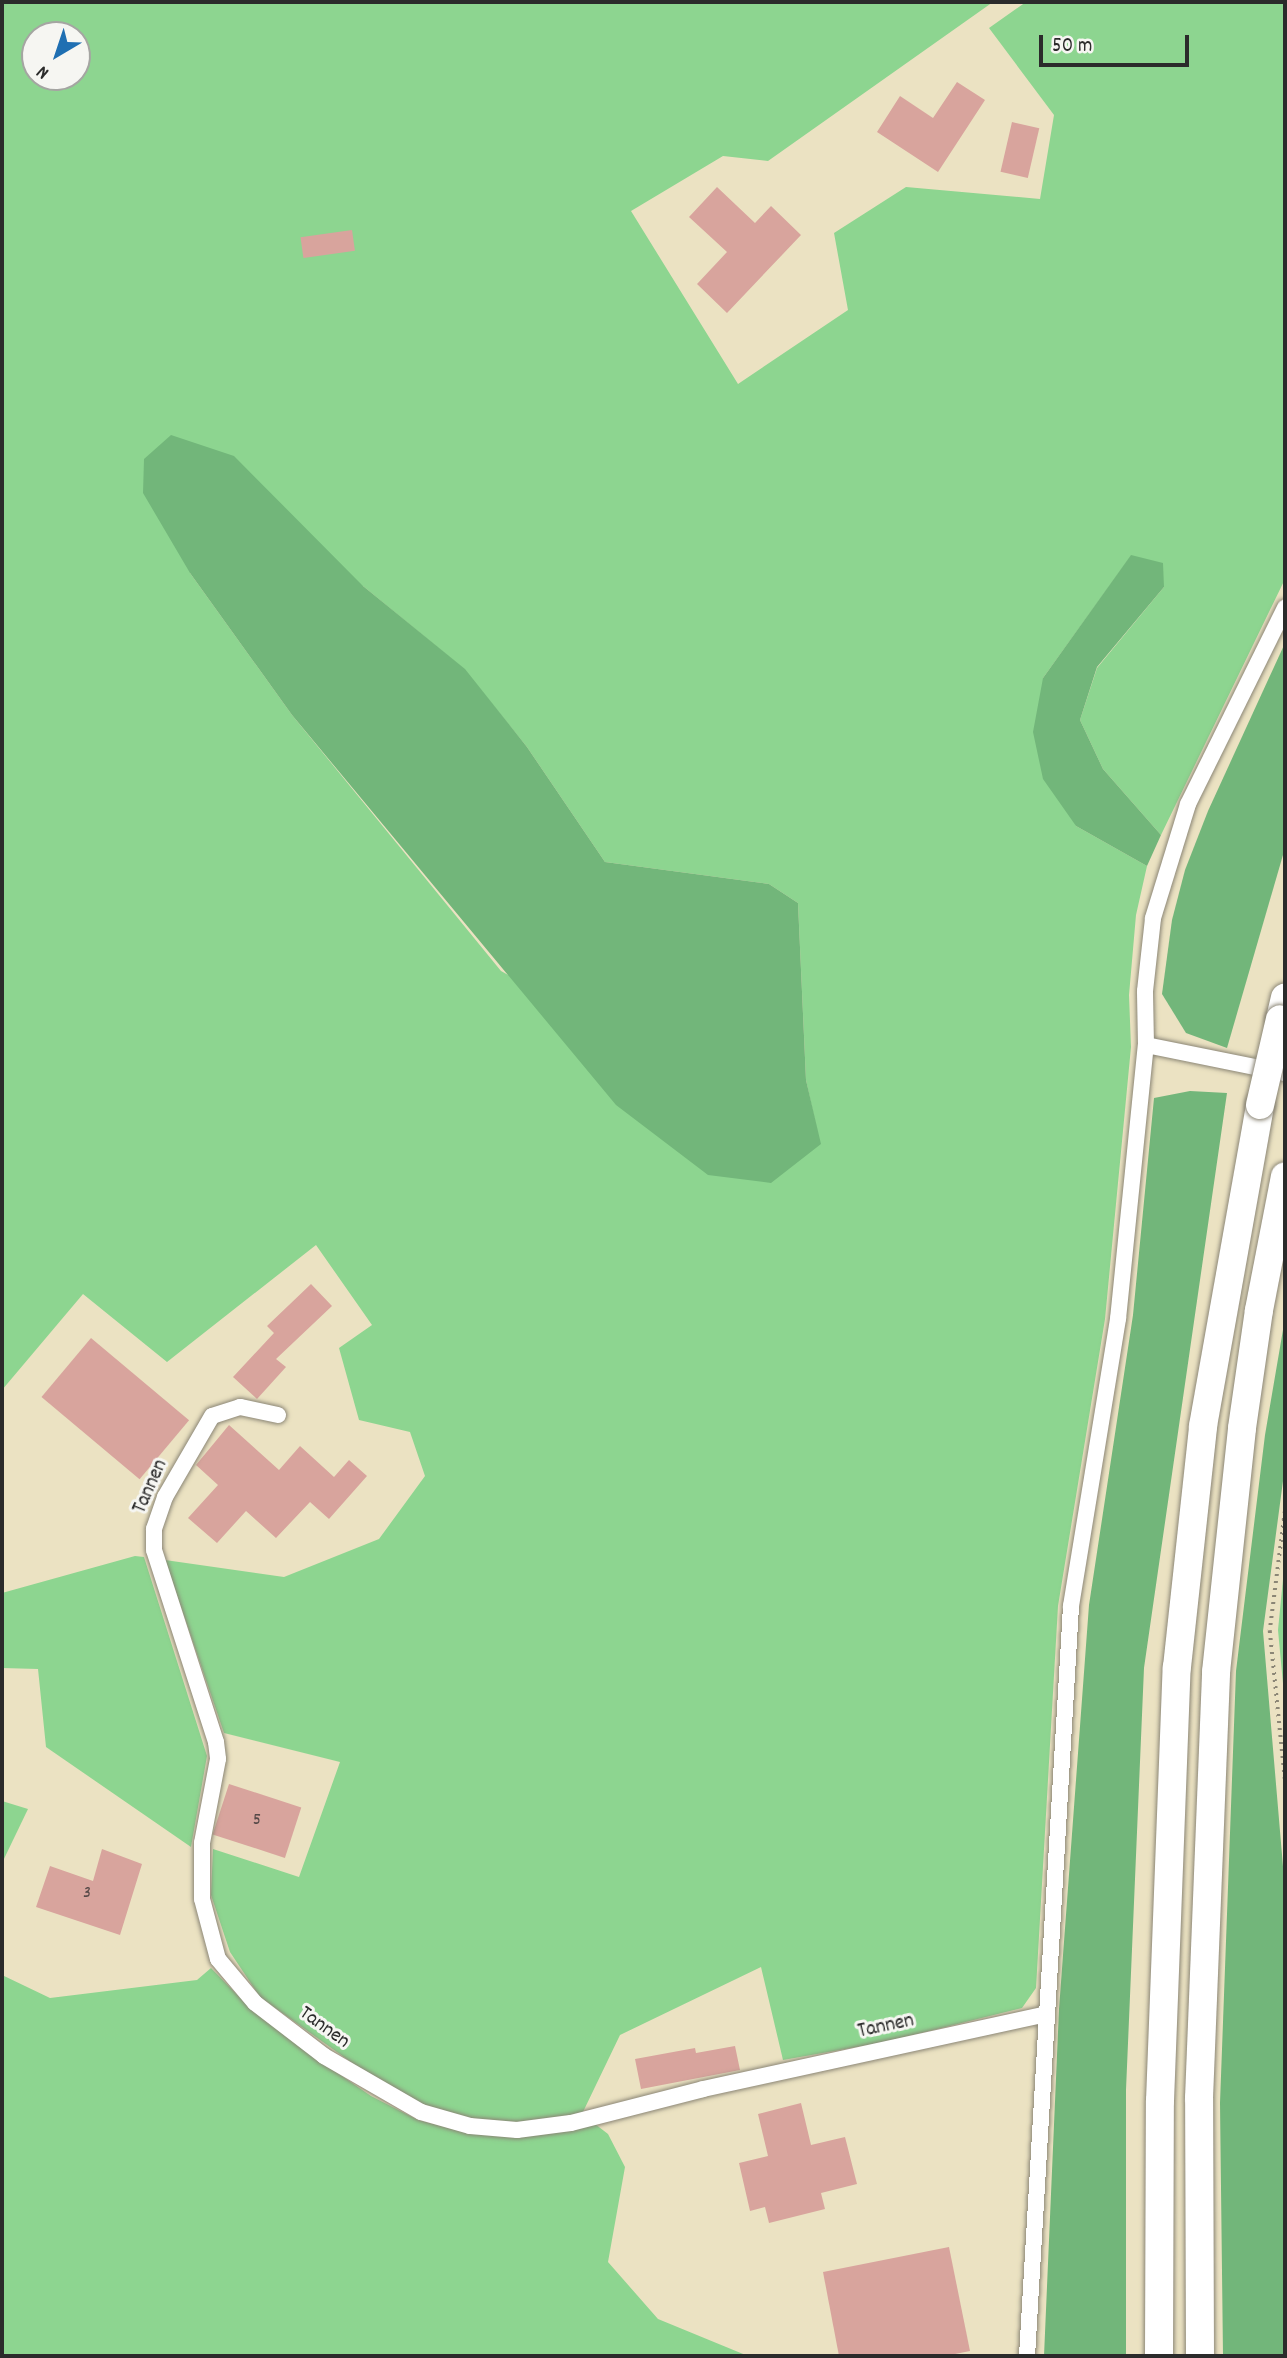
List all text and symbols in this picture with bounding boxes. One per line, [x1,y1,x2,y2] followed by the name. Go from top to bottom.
[21,21,91,91] north arrow
[1042,21,1192,65] scale bar
[1052,32,1092,62] text: 50 m
[32,58,56,85] text: N
[128,1456,174,1518] street label: Tannen
[253,1810,261,1832] house number: 5
[83,1883,91,1905] house number: 3
[294,2001,354,2055] street label: Tannen
[856,2009,916,2045] street label: Tannen

